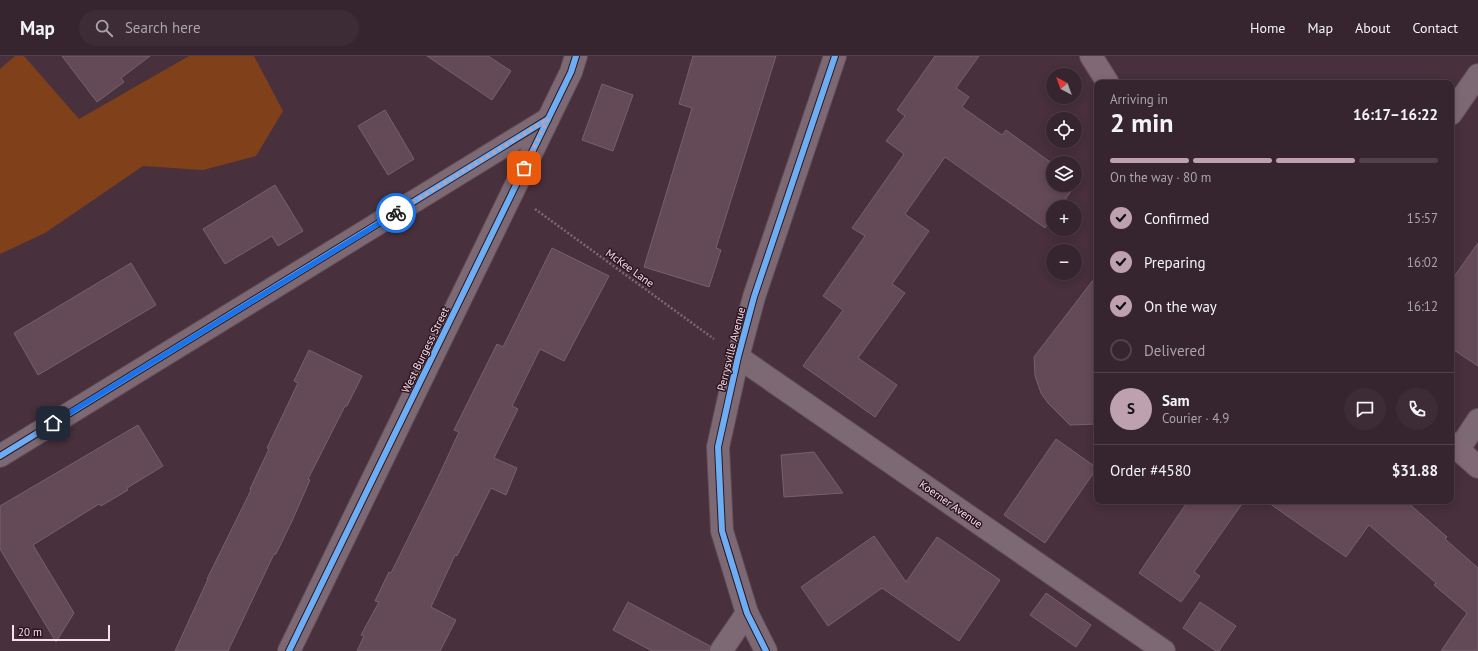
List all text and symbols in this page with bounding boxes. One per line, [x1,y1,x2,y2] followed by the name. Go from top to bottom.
[79,10,359,46] search box
[20,16,55,40] text: Map
[93,17,115,39] icon: search
[125,18,201,37] text: Search here
[1250,19,1285,37] text: Home
[1307,19,1333,37] text: Map
[1355,19,1391,37] text: About
[1413,19,1458,37] text: Contact
[1046,68,1082,104] north arrow
[1046,68,1082,280] map controls
[1110,91,1168,108] text: Arriving in
[1353,105,1438,124] text: 16:17–16:22
[1110,106,1173,139] text: 2 min
[1046,112,1082,148] button: locate
[507,151,541,185] pin
[1046,156,1082,192] button: layers
[513,157,535,179] icon: bag
[1110,169,1211,186] text: On the way · 80 m
[376,193,416,233] courier
[1046,200,1082,236] button: +
[385,202,407,224] icon: bike
[1110,207,1132,229] icon: check
[1144,209,1209,228] text: Confirmed
[1407,210,1438,227] text: 15:57
[1046,244,1082,280] button: −
[603,246,657,290] street label: McKee Lane
[1110,251,1132,273] icon: check
[1144,253,1206,272] text: Preparing
[1407,254,1438,271] text: 16:02
[1110,295,1132,317] icon: check
[1144,297,1217,316] text: On the way
[1407,298,1438,315] text: 16:12
[398,305,452,395] street label: West Burgess Street
[714,305,748,392] street label: Perrysville Avenue
[1144,341,1205,360] text: Delivered
[1344,388,1386,430] button: chat
[1396,388,1438,430] button: phone
[1162,391,1189,410] text: Sam
[1127,399,1135,418] text: S
[36,406,70,440] pin
[1162,410,1229,427] text: Courier · 4.9
[42,412,64,434] icon: home
[1110,461,1191,480] text: Order #4580
[1392,461,1438,480] text: $31.88
[917,477,986,531] street label: Koerner Avenue
[12,623,110,642] scale bar
[18,625,42,639] text: 20 m

